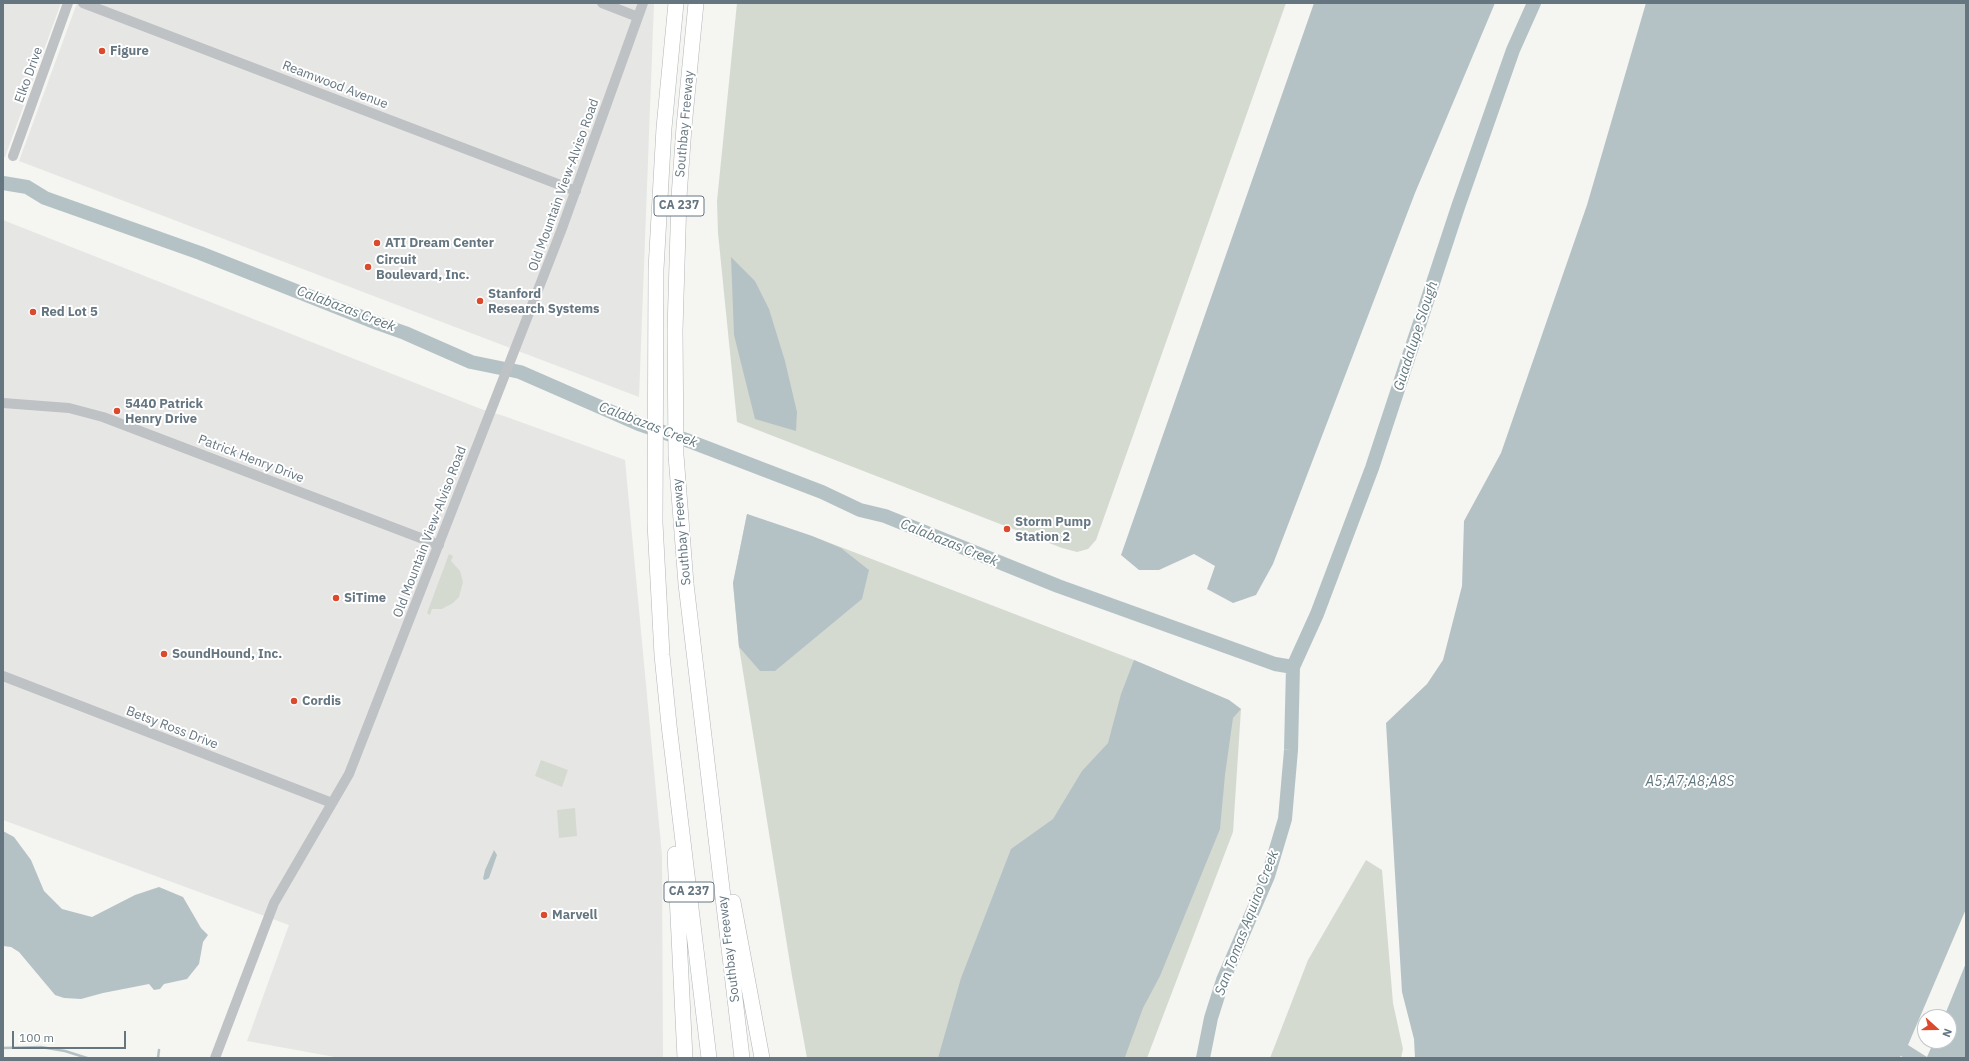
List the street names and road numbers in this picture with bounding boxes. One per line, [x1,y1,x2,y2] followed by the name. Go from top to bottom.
[12,45,46,105] street label: Elko Drive
[280,58,390,112] street label: Reamwood Avenue
[673,70,697,178] street label: Southbay Freeway
[526,97,602,273] street label: Old Mountain View-Alviso Road
[654,196,704,216] road number: CA 237
[196,432,306,486] street label: Patrick Henry Drive
[390,444,470,620] street label: Old Mountain View-Alviso Road
[670,478,694,586] street label: Southbay Freeway
[124,703,220,753] street label: Betsy Ross Drive
[664,882,714,902] road number: CA 237
[715,895,743,1003] street label: Southbay Freeway

